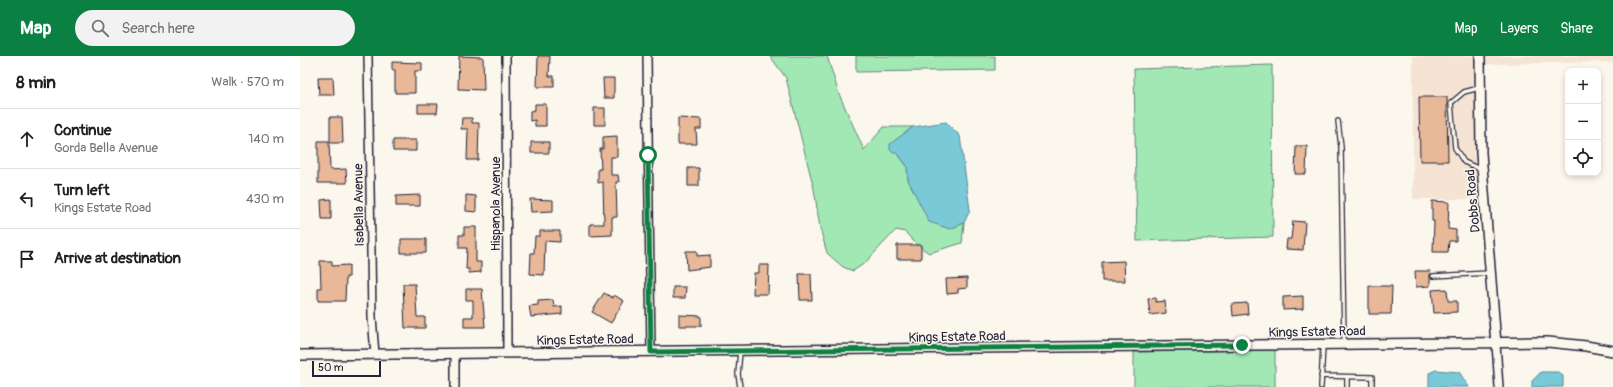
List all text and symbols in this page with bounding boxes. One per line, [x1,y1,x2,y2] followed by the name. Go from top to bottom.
[75,10,355,46] search box
[20,16,51,40] text: Map
[89,17,111,39] icon: search
[121,19,195,38] text: Search here
[1455,20,1478,37] text: Map
[1500,20,1538,37] text: Layers
[1560,20,1593,37] text: Share
[1565,68,1601,176] map controls
[1565,68,1601,104] button: +
[16,72,56,93] text: 8 min
[211,74,284,90] text: Walk · 570 m
[1565,104,1601,140] button: −
[54,121,112,140] text: Continue
[16,128,38,150] icon: ahead
[248,131,284,147] text: 140 m
[54,140,158,156] text: Gorda Bella Avenue
[1565,140,1601,176] button: locate
[639,146,657,164] route start
[488,156,504,251] street label: Hispanola Avenue
[350,163,368,247] street label: Isabella Avenue
[1462,169,1484,233] street label: Dobbs Road
[54,181,110,200] text: Turn left
[16,188,38,210] icon: left
[246,191,284,207] text: 430 m
[54,200,151,216] text: Kings Estate Road
[16,248,38,270] icon: arrive
[54,249,181,268] text: Arrive at destination
[1268,323,1366,341] street label: Kings Estate Road
[908,328,1006,346] street label: Kings Estate Road
[536,331,634,349] street label: Kings Estate Road
[1233,336,1251,354] route end
[312,359,381,378] scale bar
[318,361,344,374] text: 50 m

